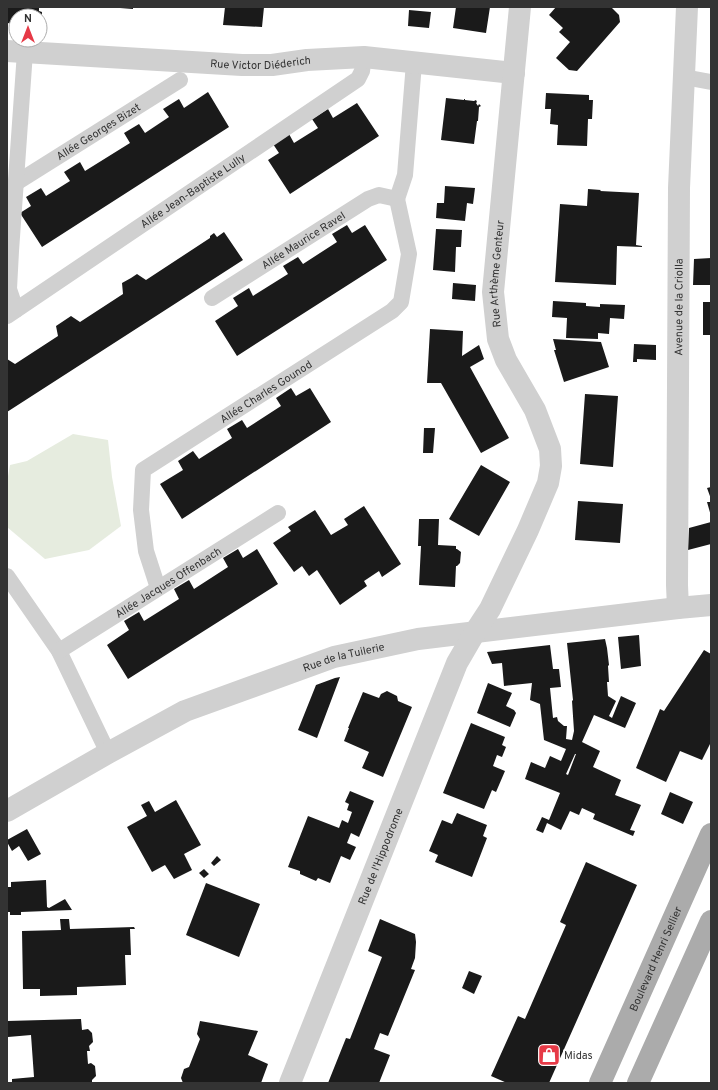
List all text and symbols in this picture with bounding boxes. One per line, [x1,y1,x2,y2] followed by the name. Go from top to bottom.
[8,8,48,48] north arrow
[24,12,32,26] text: N
[210,54,311,73] street label: Rue Victor Diéderich
[54,101,143,164] street label: Allée Georges Bizet
[138,151,249,232] street label: Allée Jean-Baptiste Lully
[259,209,348,273] street label: Allée Maurice Ravel
[487,219,508,328] street label: Rue Arthème Genteur
[672,258,687,356] street label: Avenue de la Criolla
[218,358,315,427] street label: Allée Charles Gounod
[113,544,224,622] street label: Allée Jacques Offenbach
[301,640,386,676] street label: Rue de la Tuilerie
[356,806,407,907] street label: Rue de l'Hippodrome
[627,904,686,1014] street label: Boulevard Henri Sellier
[536,1042,562,1068] shop icon: Midas
[564,1049,593,1063] place label: Midas

